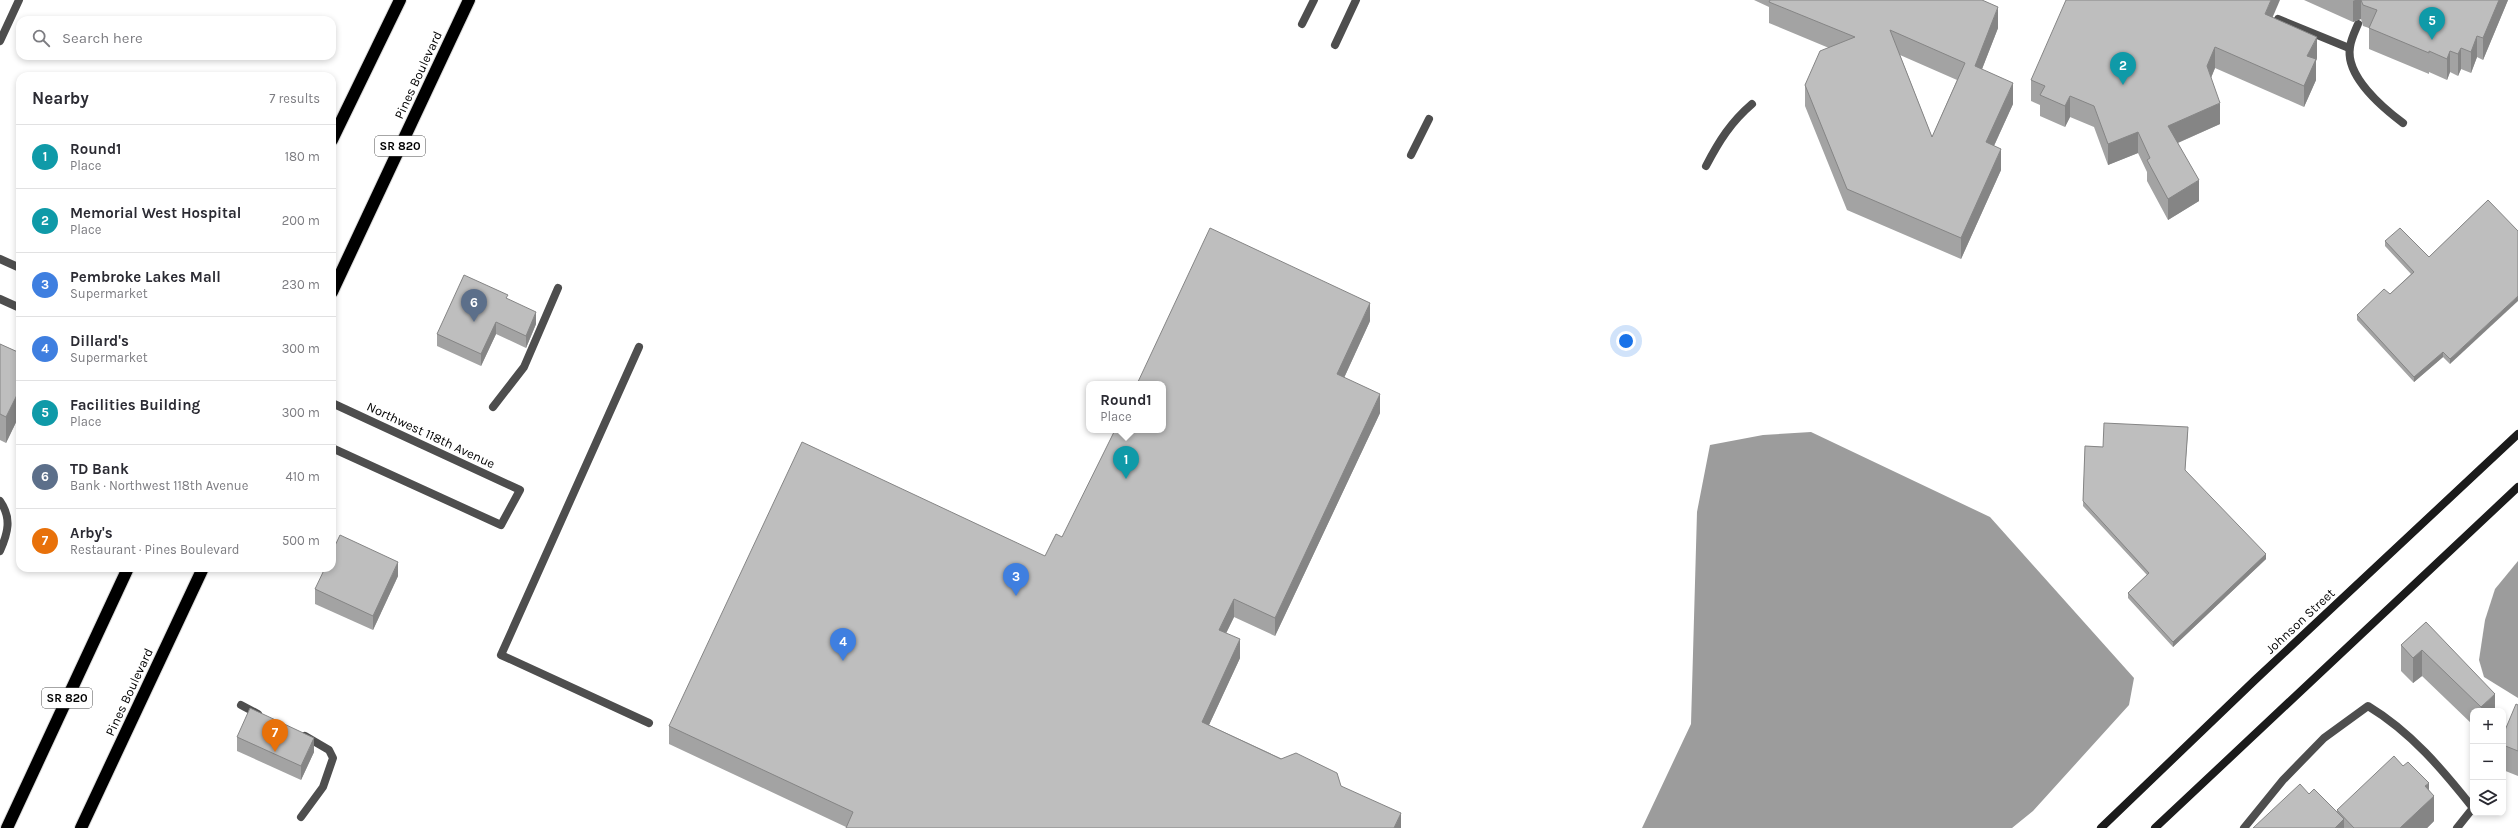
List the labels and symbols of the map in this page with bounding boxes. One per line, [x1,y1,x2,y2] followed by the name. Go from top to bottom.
[2419,7,2445,40] pin: 5
[391,29,445,121] street label: Pines Boulevard
[2110,52,2136,85] pin: 2
[375,136,425,156] road number: SR 820
[461,289,487,322] pin: 6
[1616,331,1636,351] your location
[365,399,498,471] street label: Northwest 118th Avenue
[1113,446,1139,479] pin: 1
[1003,563,1029,596] pin: 3
[2262,585,2338,657] street label: Johnson Street
[830,628,856,661] pin: 4
[102,646,156,738] street label: Pines Boulevard
[42,688,92,708] road number: SR 820
[262,719,288,752] pin: 7

